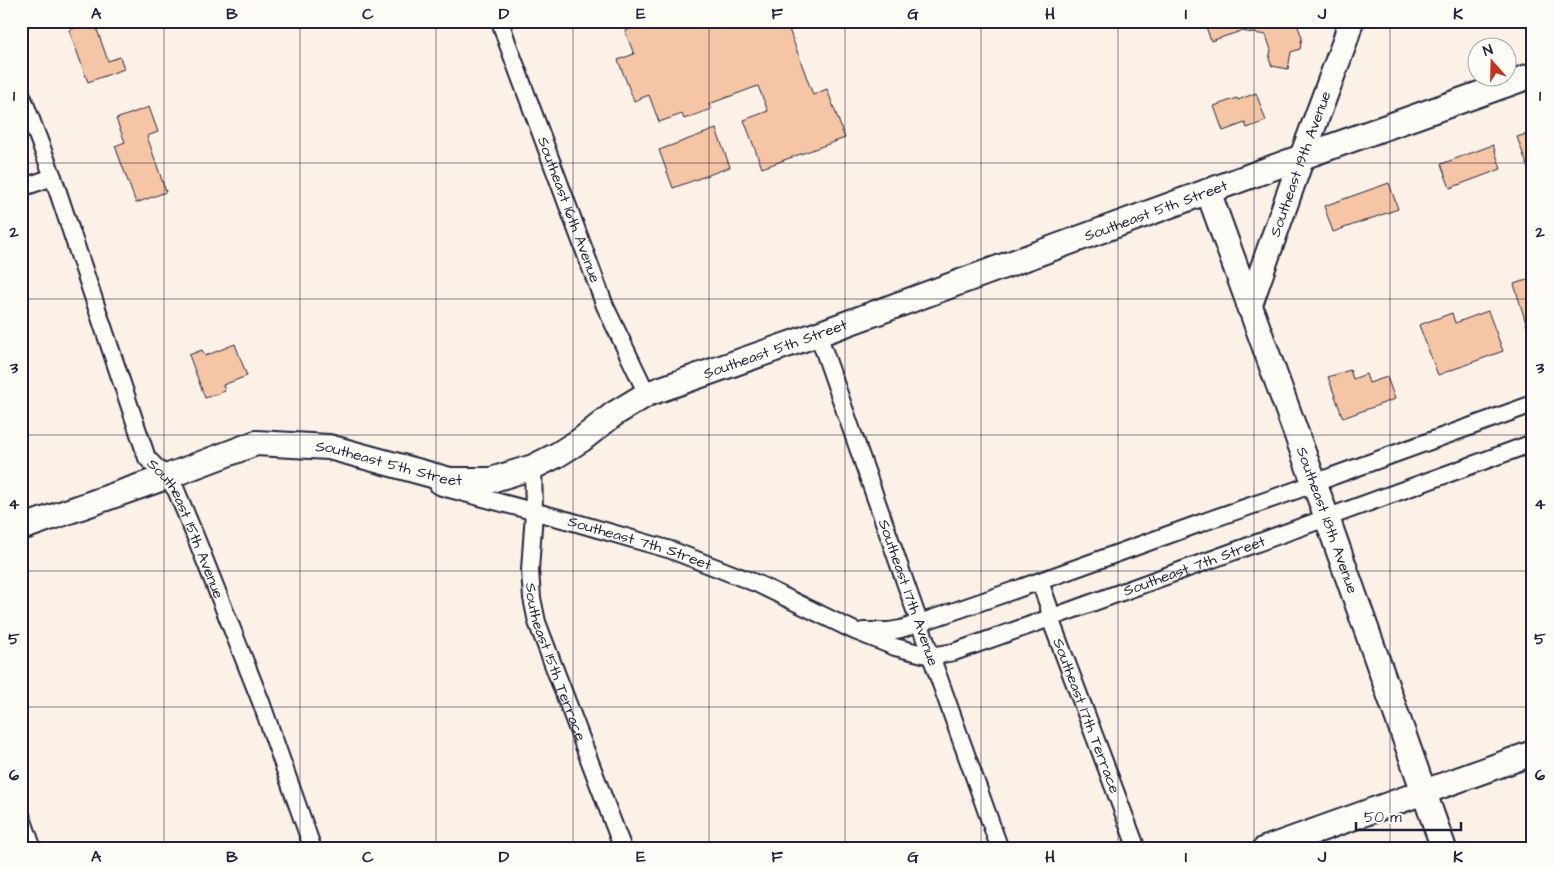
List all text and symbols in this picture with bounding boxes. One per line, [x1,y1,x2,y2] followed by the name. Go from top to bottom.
[91,3,102,25] text: A
[226,3,238,25] text: B
[362,3,374,25] text: C
[499,3,510,25] text: D
[636,3,646,25] text: E
[771,3,783,25] text: F
[907,3,919,25] text: G
[1045,3,1055,25] text: H
[1185,3,1187,25] text: I
[1317,3,1327,25] text: J
[1453,3,1463,25] text: K
[1466,38,1516,88] north arrow
[1480,40,1496,62] text: N
[13,85,16,107] text: 1
[1539,85,1542,107] text: 1
[1265,88,1337,240] street label: Southeast 19th Avenue
[532,134,605,286] street label: Southeast 16th Avenue
[1081,175,1230,247] street label: Southeast 5th Street
[8,221,19,243] text: 2
[1534,221,1545,243] text: 2
[701,314,850,384] street label: Southeast 5th Street
[9,357,19,379] text: 3
[1535,357,1545,379] text: 3
[315,436,462,491] street label: Southeast 5th Street
[1291,444,1363,596] street label: Southeast 18th Avenue
[142,454,229,602] street label: Southeast 15th Avenue
[9,493,20,515] text: 4
[1535,493,1546,515] text: 4
[565,511,715,576] street label: Southeast 7th Street
[873,517,944,669] street label: Southeast 17th Avenue
[1120,531,1268,602] street label: Southeast 7th Street
[520,582,591,744] street label: Southeast 15th Terrace
[8,628,20,650] text: 5
[1534,628,1546,650] text: 5
[1047,635,1125,797] street label: Southeast 17th Terrace
[9,764,19,786] text: 6
[1535,764,1545,786] text: 6
[1356,800,1462,832] scale bar
[1364,807,1402,828] text: 50 m
[91,846,102,868] text: A
[226,846,238,868] text: B
[362,846,374,868] text: C
[499,846,510,868] text: D
[636,846,646,868] text: E
[771,846,783,868] text: F
[907,846,919,868] text: G
[1045,846,1055,868] text: H
[1185,846,1187,868] text: I
[1317,846,1327,868] text: J
[1453,846,1463,868] text: K

